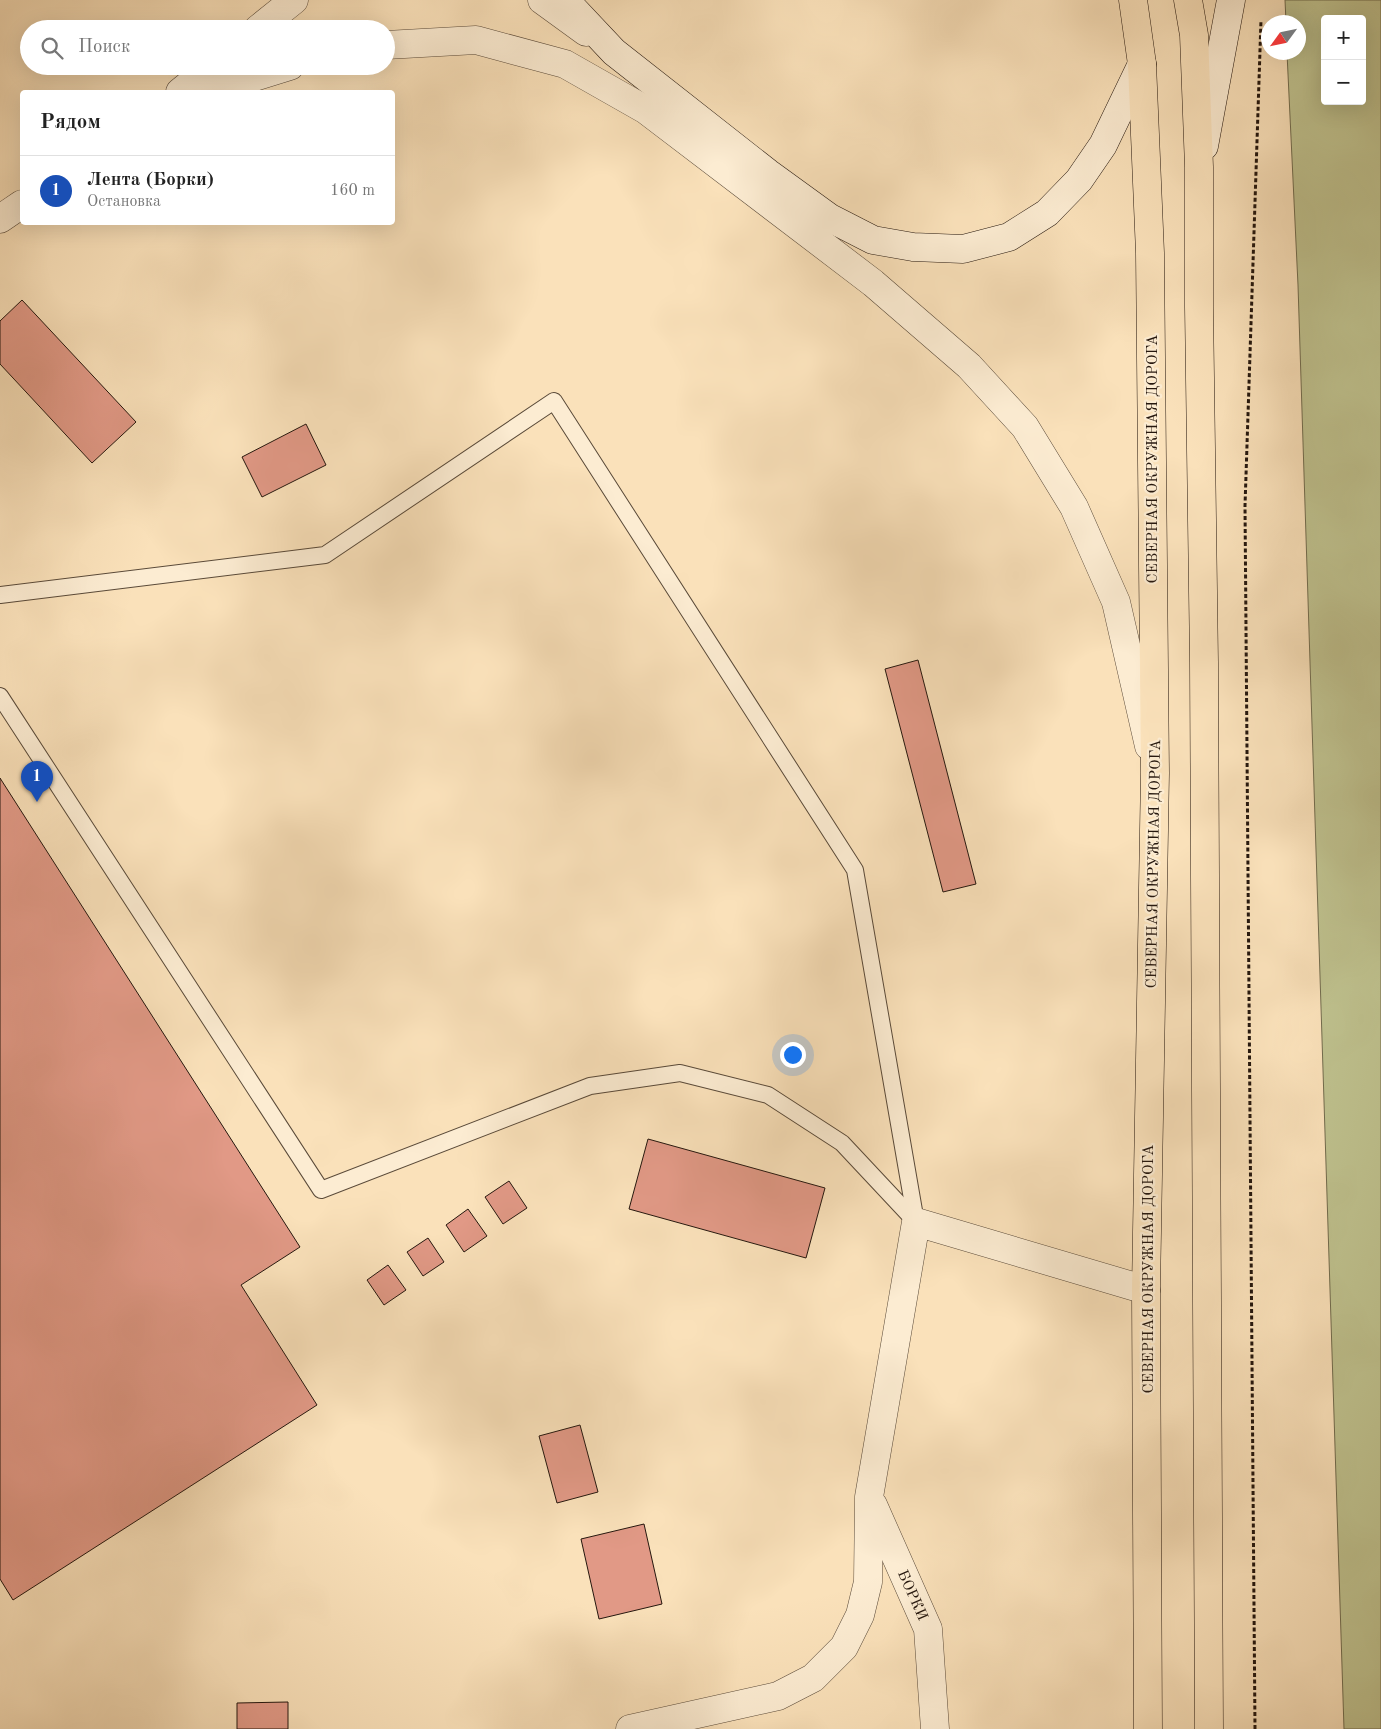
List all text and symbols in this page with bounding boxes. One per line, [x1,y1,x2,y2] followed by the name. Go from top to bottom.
[1261,15,1306,60] north arrow
[1321,15,1366,105] map controls
[1321,15,1366,60] button: +
[20,20,395,75] search box
[38,34,66,62] icon: search
[78,38,130,57] text: Поиск
[1321,60,1366,105] button: −
[40,112,101,133] text: Рядом
[87,171,214,190] text: Лента (Борки)
[51,183,61,199] text: 1
[330,183,375,199] text: 160 m
[87,194,161,210] text: Остановка
[1146,334,1161,583] street label: СЕВЕРНАЯ ОКРУЖНАЯ ДОРОГА
[1145,739,1164,989] street label: СЕВЕРНАЯ ОКРУЖНАЯ ДОРОГА
[21,761,53,802] pin: 1
[780,1042,806,1068] your location
[1142,1144,1157,1393] street label: СЕВЕРНАЯ ОКРУЖНАЯ ДОРОГА
[894,1568,929,1623] street label: БОРКИ

